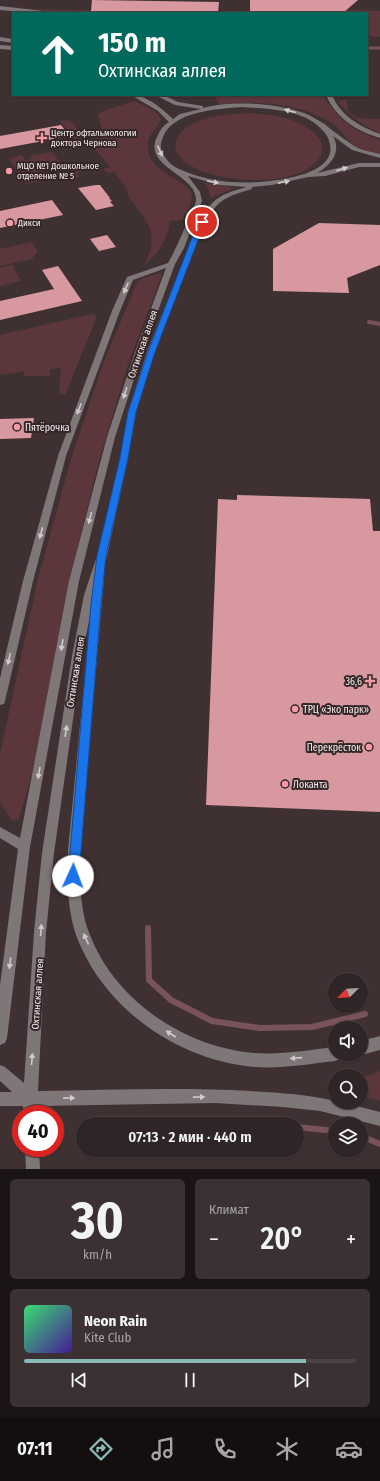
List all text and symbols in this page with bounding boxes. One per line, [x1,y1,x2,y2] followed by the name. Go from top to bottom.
[98,26,166,59] text: 150 m
[32,28,84,80] icon: ahead
[98,60,226,82] text: Охтинская аллея
[284,108,297,114] one-way arrow
[51,128,137,148] place label: Центр офтальмологии доктора Чернова
[36,132,48,144] marker: Центр офтальмологии доктора Чернова
[157,145,163,157] one-way arrow
[17,161,99,181] place label: МЦО №1 Дошкольное отделение № 5
[4,166,14,176] marker: МЦО №1 Дошкольное отделение № 5
[336,166,348,172] one-way arrow
[278,178,290,184] one-way arrow
[207,179,219,185] one-way arrow
[185,205,219,239] pin
[191,211,213,233] icon: arrive
[5,218,15,228] marker: Дикси
[17,218,41,228] place label: Дикси
[123,282,129,294] one-way arrow
[126,309,160,380] street label: Охтинская аллея
[122,387,128,399] one-way arrow
[76,403,82,415] one-way arrow
[12,422,22,432] marker: Пятёрочка
[25,422,70,434] place label: Пятёрочка
[87,512,93,524] one-way arrow
[37,527,43,539] one-way arrow
[64,636,87,708] street label: Охтинская аллея
[59,639,65,651] one-way arrow
[5,653,11,665] one-way arrow
[346,676,362,688] place label: 36,6
[365,676,375,686] marker: 36,6
[290,704,300,714] marker: ТРЦ «Эко парк»
[303,704,369,716] place label: ТРЦ «Эко парк»
[63,725,69,737] one-way arrow
[307,742,361,754] place label: Перекрёсток
[364,742,374,752] marker: Перекрёсток
[35,767,41,779] one-way arrow
[280,779,290,789] marker: Локанта
[293,779,328,791] place label: Локанта
[52,855,94,897] position arrow
[37,924,44,936] one-way arrow
[83,934,89,945] one-way arrow
[6,957,13,969] one-way arrow
[30,958,46,1030] street label: Охтинская аллея
[328,973,368,1013] north arrow
[328,973,368,1157] map controls
[328,1021,368,1061] button: sound
[166,1030,176,1038] one-way arrow
[29,1053,36,1065] one-way arrow
[290,1055,302,1062] one-way arrow
[328,1069,368,1109] button: search
[193,1093,205,1100] one-way arrow
[63,1095,76,1101] one-way arrow
[12,1105,64,1157] speed limit sign: 40
[328,1117,368,1157] button: layers
[128,1128,252,1146] text: 07:13 · 2 мин · 440 m
[71,1189,124,1252] text: 30
[209,1202,249,1217] text: Климат
[260,1221,304,1257] text: 20°
[209,1226,219,1253] text: −
[346,1226,356,1253] text: +
[83,1247,112,1262] text: km/h
[84,1312,147,1330] text: Neon Rain
[84,1330,131,1345] text: Kite Club
[68,1369,90,1391] icon: previous
[179,1369,201,1391] icon: pause
[290,1369,312,1391] icon: next
[87,1435,115,1463] icon: directions
[149,1435,177,1463] icon: music
[211,1435,239,1463] icon: phone
[273,1435,301,1463] icon: climate
[335,1435,363,1463] icon: car
[17,1438,53,1460] text: 07:11

